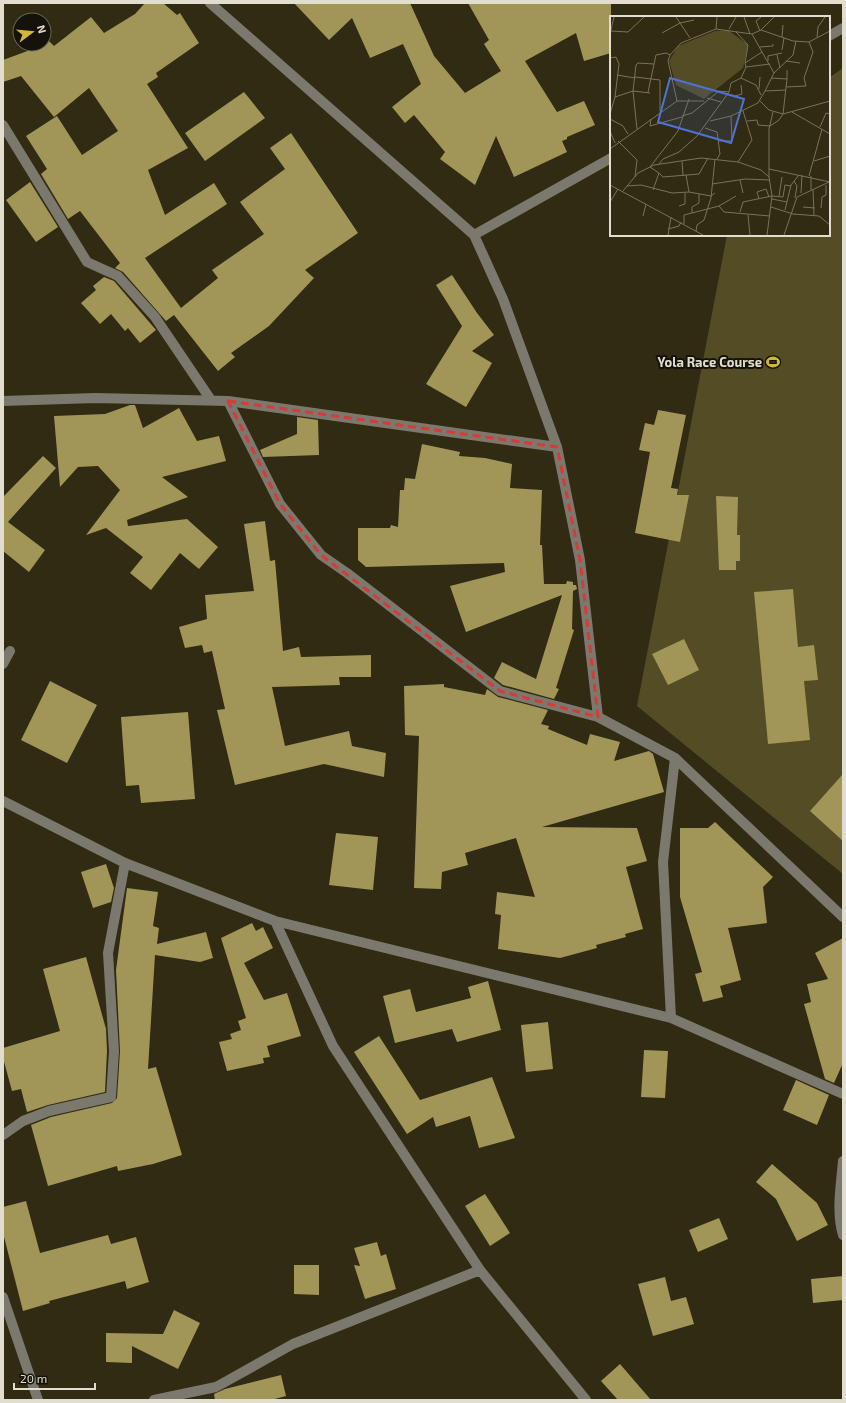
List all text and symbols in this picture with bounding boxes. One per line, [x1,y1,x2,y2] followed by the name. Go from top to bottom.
[12,12,52,52] north arrow
[610,16,830,236] inset map
[35,23,49,35] text: N
[658,354,762,370] place label: Yola Race Course
[765,354,781,370] sports icon: Yola Race Course
[14,1365,95,1391] scale bar
[20,1371,47,1385] text: 20 m

